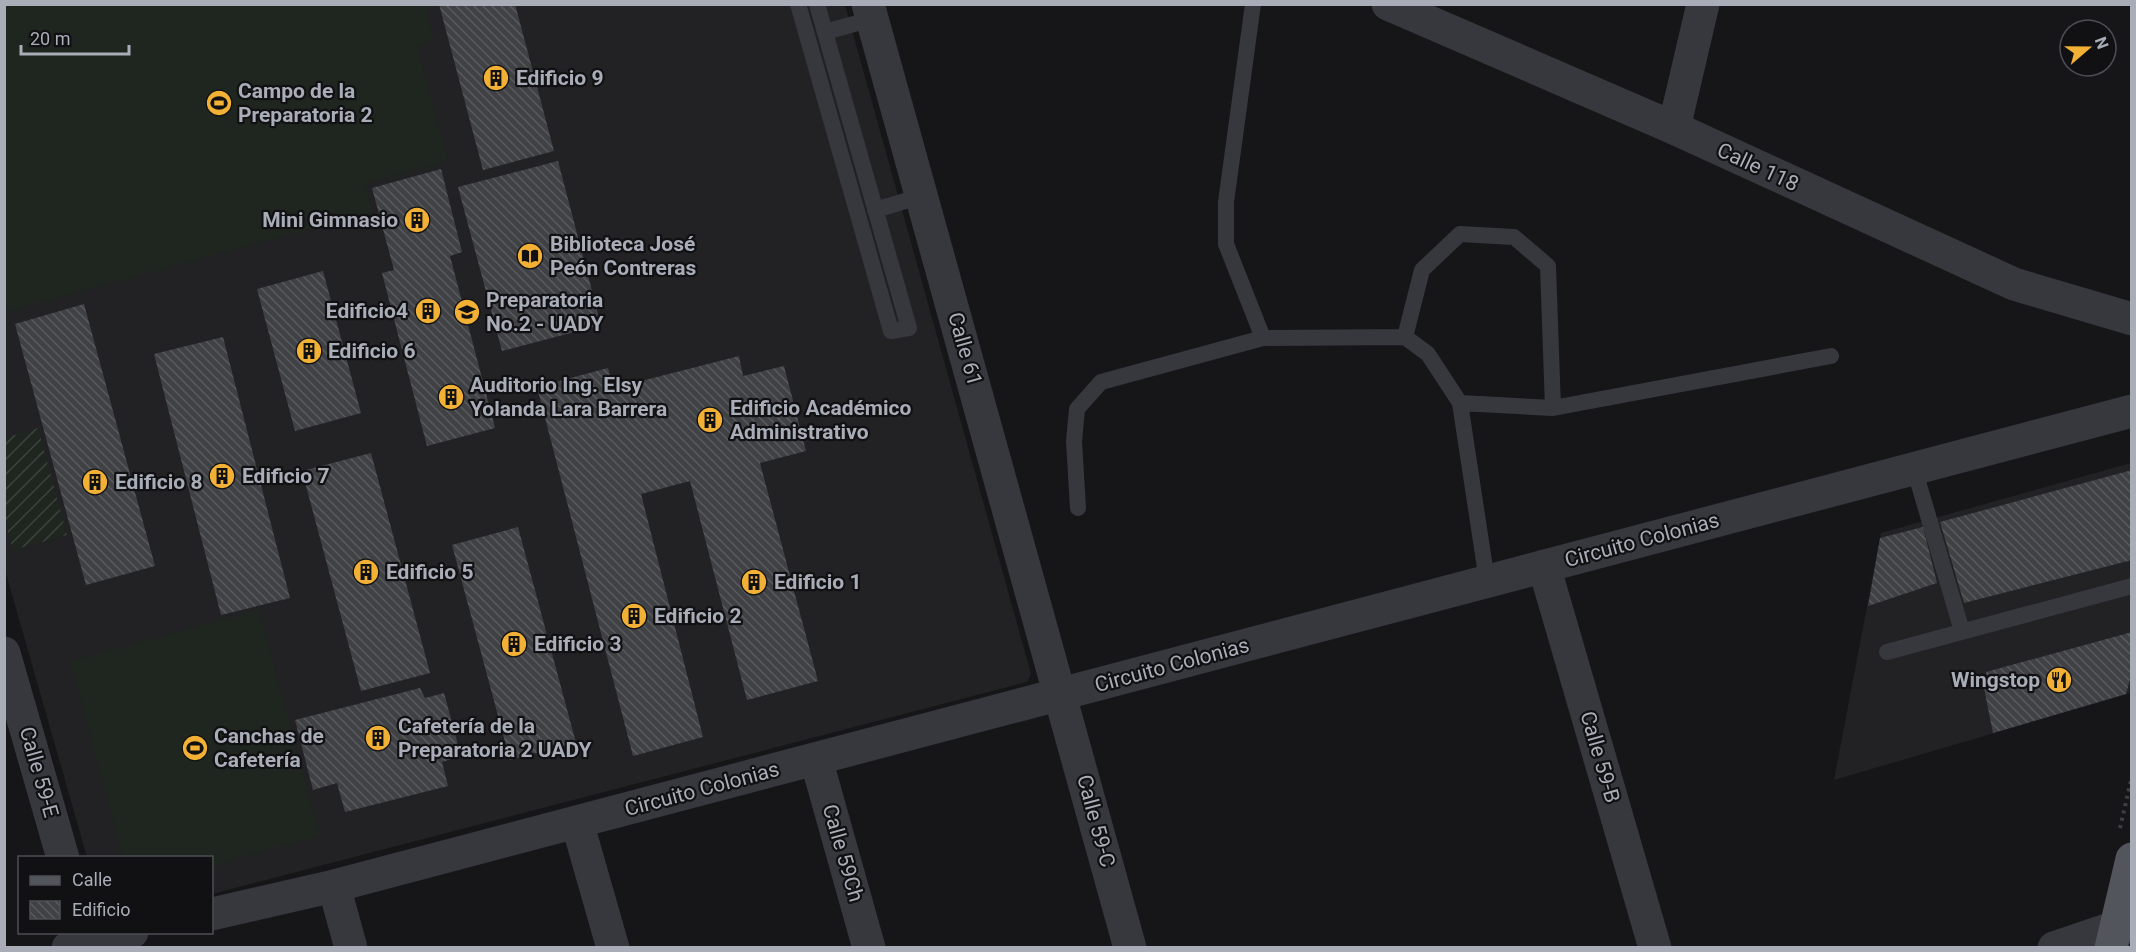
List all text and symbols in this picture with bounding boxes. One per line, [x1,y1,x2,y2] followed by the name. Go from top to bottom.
[21,18,129,56] scale bar
[2058,18,2118,78] north arrow
[30,28,70,49] text: 20 m
[2091,34,2112,52] text: N
[481,63,511,93] building icon: Edificio 9
[516,66,603,90] place label: Edificio 9
[238,79,372,127] place label: Campo de la Preparatoria 2
[204,88,234,118] sports icon: Campo de la Preparatoria 2
[1713,138,1803,196] street label: Calle 118
[402,205,432,235] building icon: Mini Gimnasio
[262,208,398,232] place label: Mini Gimnasio
[550,232,696,280] place label: Biblioteca José Peón Contreras
[515,241,545,271] library icon: Biblioteca José Peón Contreras
[486,288,603,336] place label: Preparatoria No.2 - UADY
[413,296,443,326] building icon: Edificio4
[452,297,482,327] school or university icon: Preparatoria No.2 - UADY
[326,299,408,323] place label: Edificio4
[943,310,987,388] street label: Calle 61
[294,336,324,366] building icon: Edificio 6
[328,339,415,363] place label: Edificio 6
[470,373,667,421] place label: Auditorio Ing. Elsy Yolanda Lara Barrera
[436,382,466,412] building icon: Auditorio Ing. Elsy Yolanda Lara Barrera
[730,396,912,444] place label: Edificio Académico Administrativo
[695,405,725,435] building icon: Edificio Académico Administrativo
[207,461,237,491] building icon: Edificio 7
[242,464,329,488] place label: Edificio 7
[80,467,110,497] building icon: Edificio 8
[115,470,202,494] place label: Edificio 8
[1562,508,1722,572] street label: Circuito Colonias
[351,557,381,587] building icon: Edificio 5
[386,560,473,584] place label: Edificio 5
[739,567,769,597] building icon: Edificio 1
[774,570,861,594] place label: Edificio 1
[619,601,649,631] building icon: Edificio 2
[654,604,741,628] place label: Edificio 2
[499,629,529,659] building icon: Edificio 3
[534,632,621,656] place label: Edificio 3
[1092,633,1252,697] street label: Circuito Colonias
[2044,665,2074,695] restaurant icon: Wingstop
[1951,668,2040,692] place label: Wingstop
[1575,708,1625,806] street label: Calle 59-B
[398,714,592,762] place label: Cafetería de la Preparatoria 2 UADY
[363,723,393,753] building icon: Cafetería de la Preparatoria 2 UADY
[15,724,63,820] street label: Calle 59-E
[214,724,324,772] place label: Canchas de Cafetería
[180,733,210,763] sports icon: Canchas de Cafetería
[622,757,782,821] street label: Circuito Colonias
[1072,772,1120,870] street label: Calle 59-C
[818,801,868,905] street label: Calle 59Ch
[18,856,213,934] legend
[72,869,112,890] text: Calle
[72,899,131,920] text: Edificio

